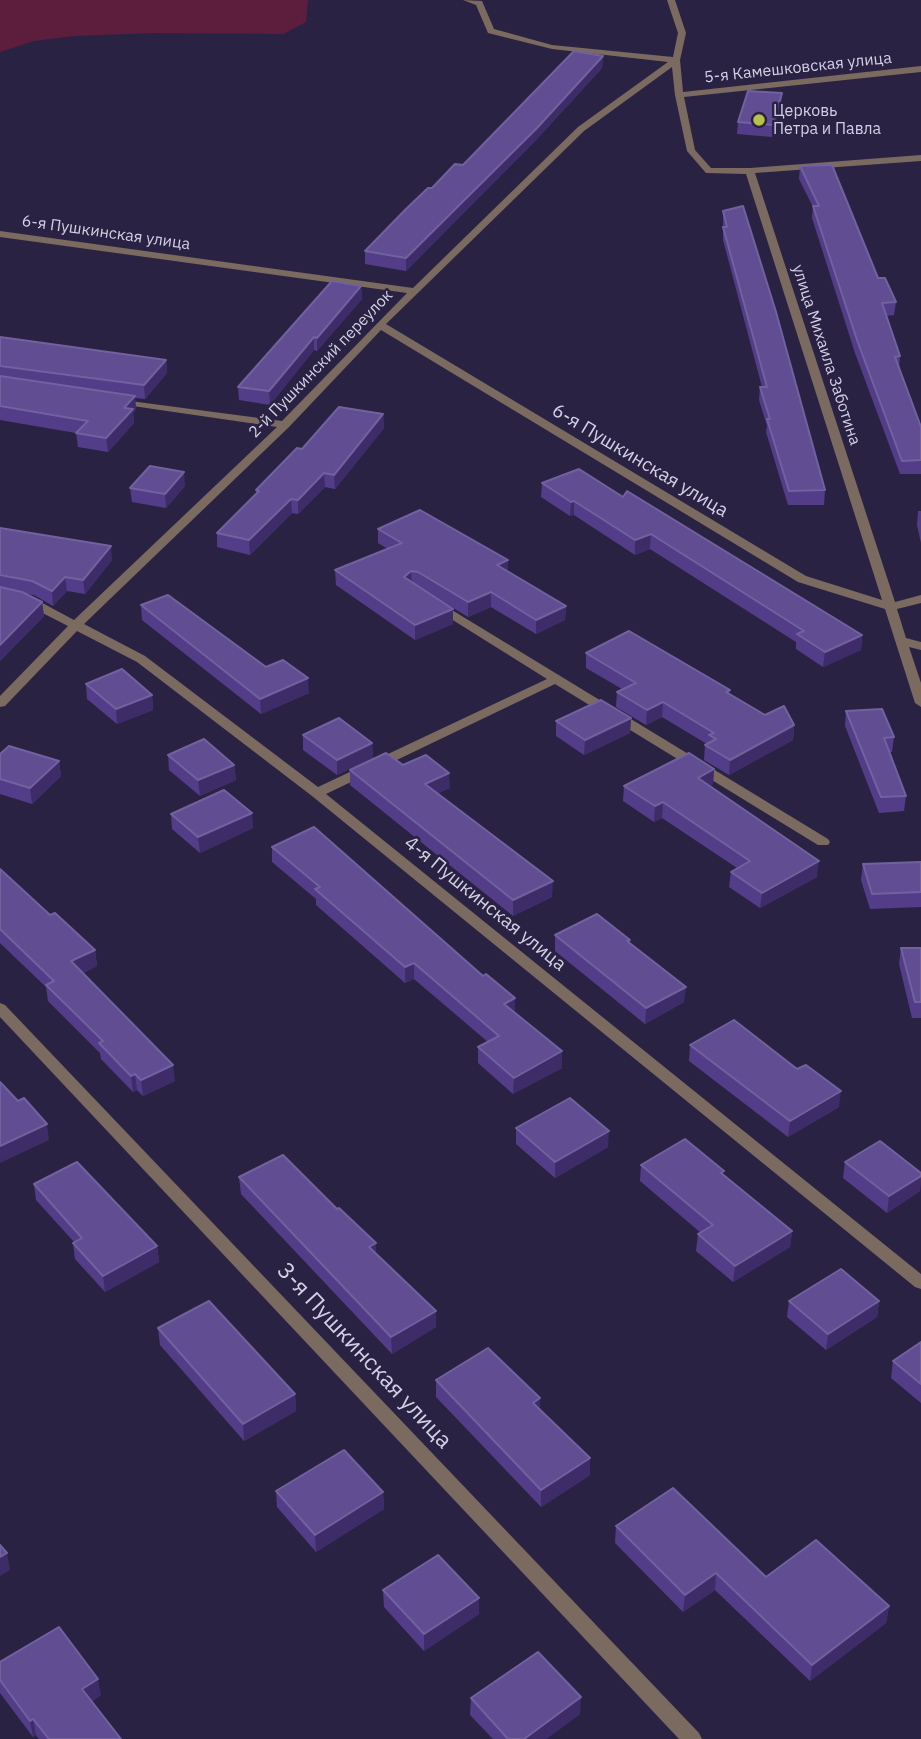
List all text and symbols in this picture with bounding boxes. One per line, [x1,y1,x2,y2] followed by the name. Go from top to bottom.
[703,49,893,87] street label: 5-я Камешковская улица
[773,101,881,139] place label: Церковь Петра и Павла
[751,112,767,128] marker: Церковь Петра и Павла
[21,212,191,254] street label: 6-я Пушкинская улица
[788,262,864,448] street label: улица Михаила Заботина
[245,286,397,442] street label: 2-й Пушкинский переулок
[548,399,732,523] street label: 6-я Пушкинская улица
[400,832,570,976] street label: 4-я Пушкинская улица
[271,1257,457,1455] street label: 3-я Пушкинская улица

